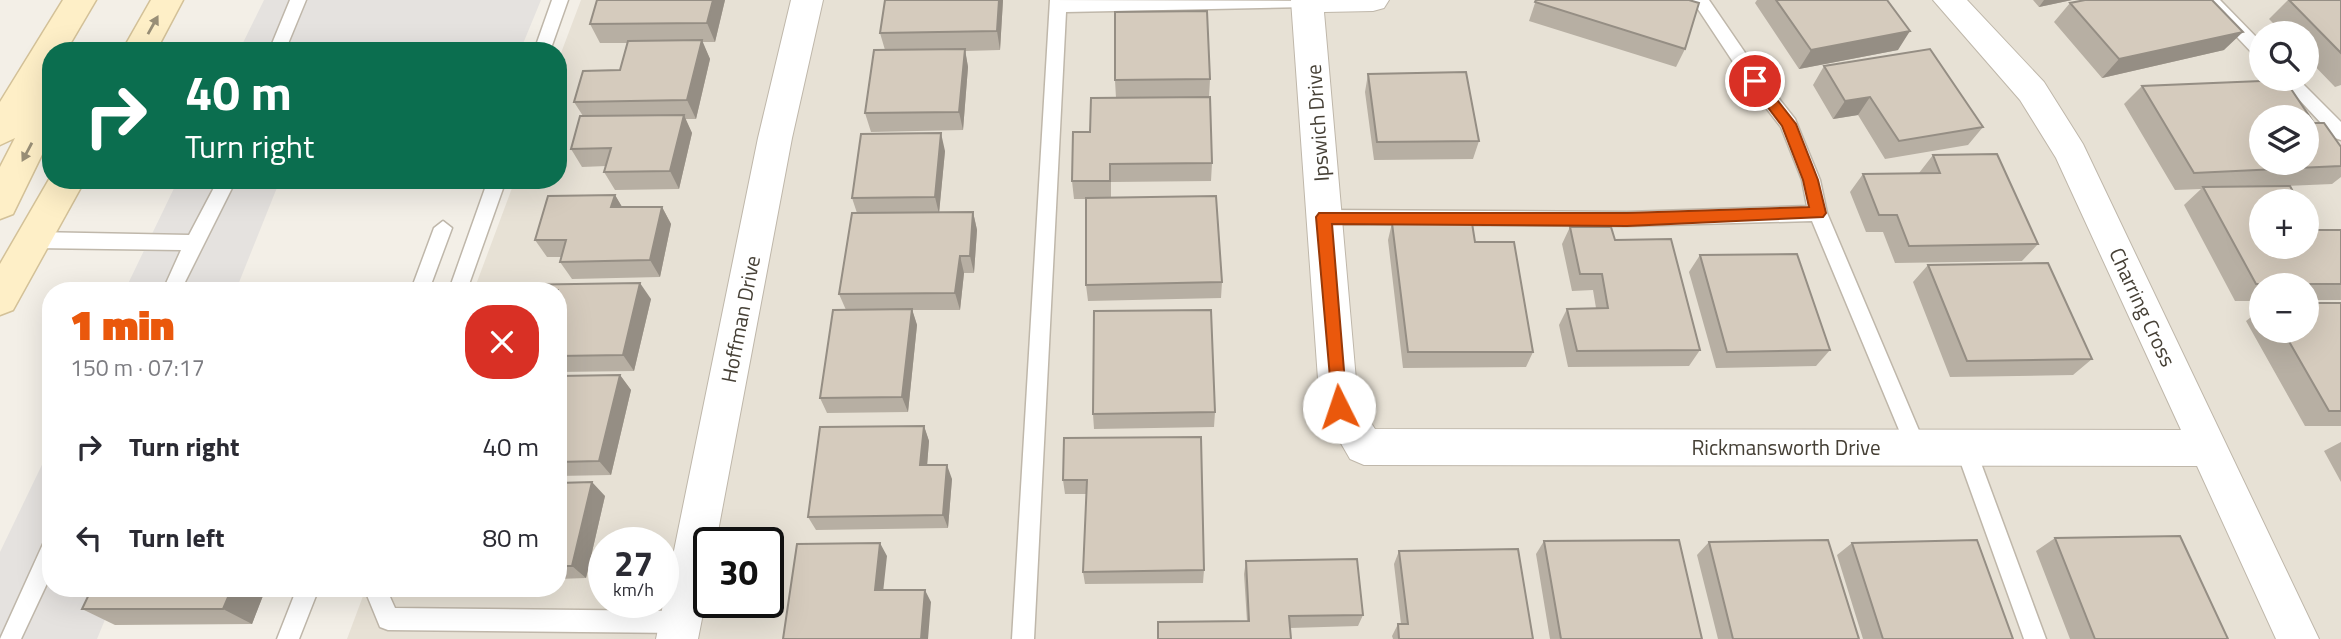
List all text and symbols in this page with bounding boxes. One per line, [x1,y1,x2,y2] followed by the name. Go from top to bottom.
[147,16,159,35] one-way arrow
[2249,21,2319,343] map controls
[2249,21,2319,91] button: search
[1725,51,1785,111] pin
[185,54,292,129] text: 40 m
[1736,62,1774,100] icon: arrive
[1297,63,1337,183] street label: Ipswich Drive
[70,70,161,161] icon: right
[2249,105,2319,175] button: layers
[185,122,314,170] text: Turn right
[21,142,33,162] one-way arrow
[2249,189,2319,259] button: +
[2101,242,2185,372] street label: Charring Cross
[712,253,768,385] street label: Hoffman Drive
[2249,273,2319,343] button: −
[70,292,174,356] text: 1 min
[465,305,539,379] button: close
[70,350,205,385] text: 150 m · 07:17
[1302,370,1376,444] position arrow
[129,427,240,466] text: Turn right
[482,427,539,466] text: 40 m
[70,428,108,466] icon: right
[1691,431,1881,463] street label: Rickmansworth Drive
[129,518,224,557] text: Turn left
[482,518,539,557] text: 80 m
[70,519,108,557] icon: left
[693,527,784,618] speed limit sign: 30
[614,536,653,590] text: 27
[613,576,654,603] text: km/h

